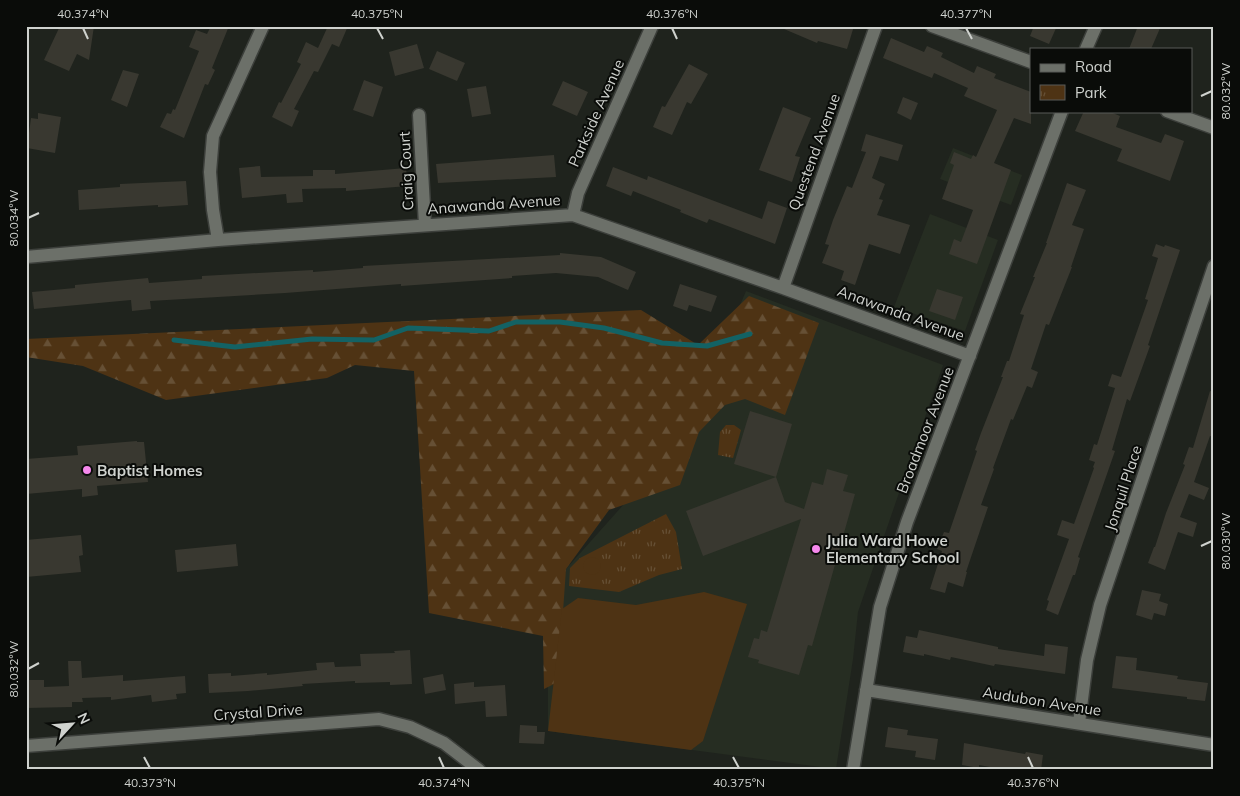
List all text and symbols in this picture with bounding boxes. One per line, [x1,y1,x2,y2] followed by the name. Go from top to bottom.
[57,6,109,21] text: 40.374°N
[351,6,403,21] text: 40.375°N
[646,6,698,21] text: 40.376°N
[940,6,992,21] text: 40.377°N
[1030,48,1192,112] legend
[564,56,628,170] street label: Parkside Avenue
[1075,57,1112,76] text: Road
[1218,63,1233,119] text: 80.032°W
[1075,83,1107,102] text: Park
[784,91,844,213] street label: Questend Avenue
[394,131,418,211] street label: Craig Court
[6,190,21,246] text: 80.034°W
[427,190,561,218] street label: Anawanda Avenue
[835,281,967,345] street label: Anawanda Avenue
[892,364,958,496] street label: Broadmoor Avenue
[1100,443,1146,533] street label: Jonquil Place
[97,461,202,480] place label: Baptist Homes
[81,464,93,476] marker: Baptist Homes
[1218,513,1233,569] text: 80.030°W
[826,531,959,567] place label: Julia Ward Howe Elementary School
[810,543,822,555] marker: Julia Ward Howe Elementary School
[6,641,21,697] text: 80.032°W
[981,682,1103,720] street label: Audubon Avenue
[48,698,98,748] north arrow
[213,699,303,725] street label: Crystal Drive
[73,710,94,727] text: N
[124,775,176,790] text: 40.373°N
[418,775,470,790] text: 40.374°N
[713,775,765,790] text: 40.375°N
[1007,775,1059,790] text: 40.376°N

